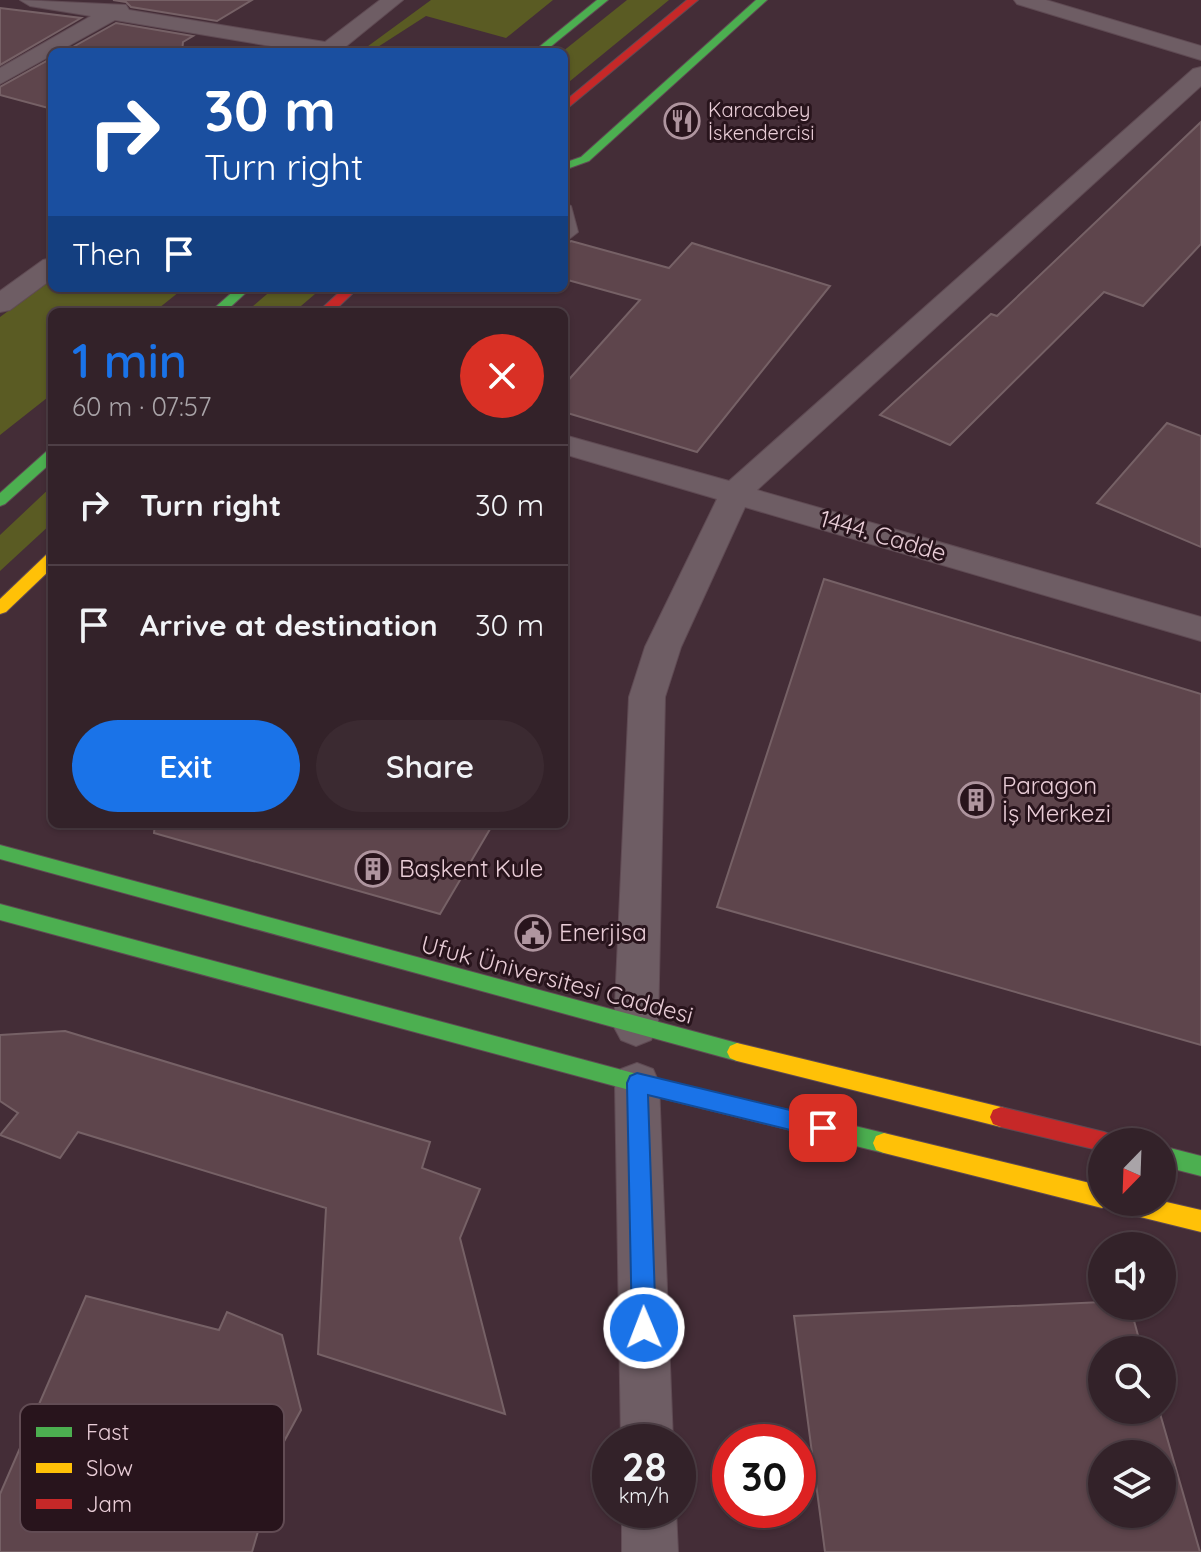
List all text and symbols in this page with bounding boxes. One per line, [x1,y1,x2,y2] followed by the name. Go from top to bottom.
[204,75,336,145] text: 30 m
[72,80,176,184] icon: right
[708,97,814,145] place label: Karacabey İskendercisi
[663,102,701,140] restaurant icon: Karacabey İskendercisi
[204,144,363,189] text: Turn right
[157,232,201,276] icon: arrive
[72,235,141,273] text: Then
[72,330,187,390] text: 1 min
[460,334,544,418] button: close
[72,390,211,423] text: 60 m · 07:57
[72,483,116,527] icon: right
[140,486,281,524] text: Turn right
[475,486,544,524] text: 30 m
[817,503,950,567] street label: 1444. Cadde
[72,603,116,647] icon: arrive
[140,606,438,644] text: Arrive at destination
[475,606,544,644] text: 30 m
[72,720,300,812] button: Exit
[316,720,544,812] button: Share
[1002,770,1111,828] place label: Paragon İş Merkezi
[957,781,995,819] building icon: Paragon İş Merkezi
[354,850,392,888] building icon: Başkent Kule
[399,853,543,883] place label: Başkent Kule
[514,914,552,952] public building icon: Enerjisa
[559,917,647,947] place label: Enerjisa
[418,928,697,1030] street label: Ufuk Üniversitesi Caddesi
[789,1094,857,1162] pin
[801,1106,845,1150] icon: arrive
[1088,1128,1176,1216] north arrow
[1088,1128,1176,1528] map controls
[1088,1232,1176,1320] button: sound
[602,1286,686,1370] position arrow
[1088,1336,1176,1424] button: search
[20,1404,284,1532] legend
[86,1418,129,1446] text: Fast
[712,1424,816,1528] speed limit sign: 30
[1088,1440,1176,1528] button: layers
[622,1441,666,1491] text: 28
[86,1454,133,1482] text: Slow
[619,1483,669,1508] text: km/h
[86,1490,132,1518] text: Jam

